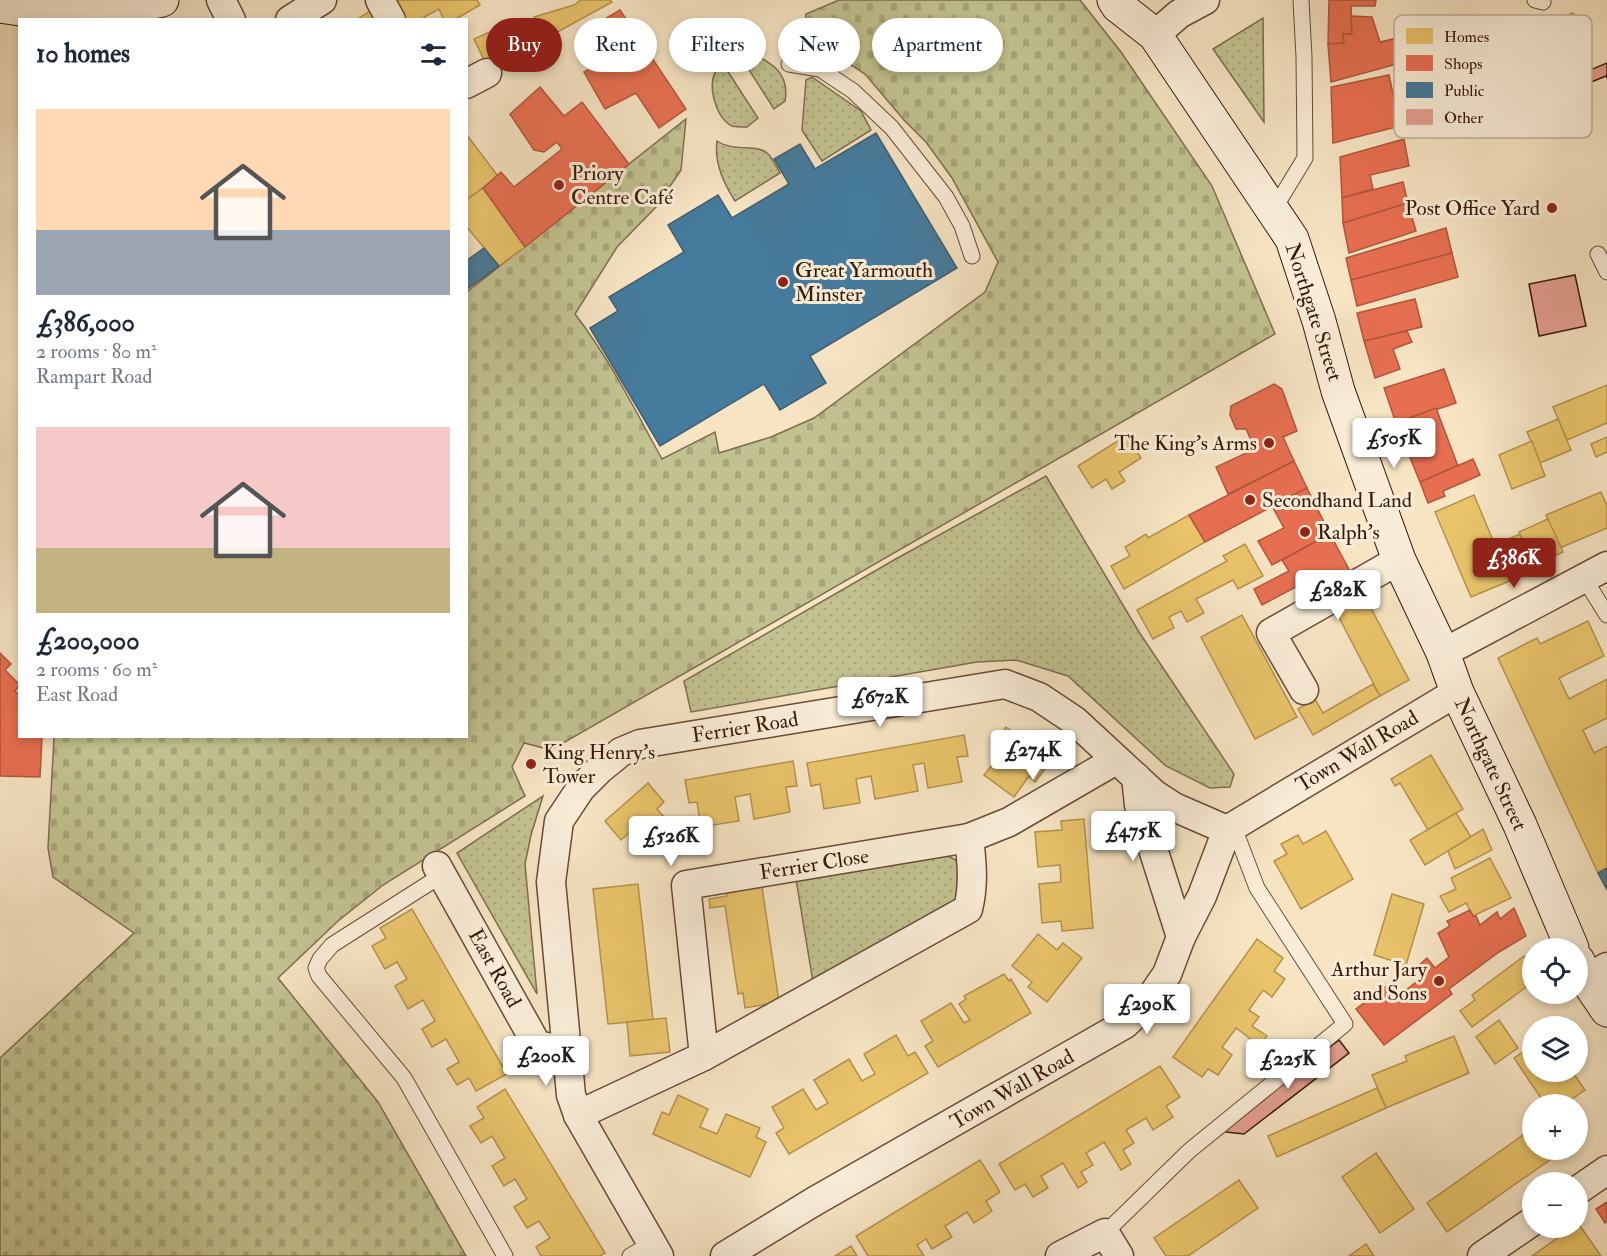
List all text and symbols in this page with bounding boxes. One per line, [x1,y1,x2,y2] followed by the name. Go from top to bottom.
[1394,15,1592,138] legend
[486,18,562,72] chip: Buy
[574,18,657,72] chip: Rent
[669,18,766,72] chip: Filters
[778,18,860,72] chip: New
[872,18,1003,72] chip: Apartment
[1444,27,1489,47] text: Homes
[36,38,130,70] text: 10 homes
[417,38,450,71] icon: filters
[1444,54,1483,75] text: Shops
[1444,81,1485,101] text: Public
[1444,108,1483,128] text: Other
[189,148,297,256] icon: home
[571,160,673,211] place label: Priory Centre Café
[552,178,566,192] marker: Priory Centre Café
[1405,195,1541,222] place label: Post Office Yard
[1545,201,1559,215] marker: Post Office Yard
[1278,240,1349,385] street label: Northgate Street
[795,257,933,308] place label: Great Yarmouth Minster
[776,275,790,289] marker: Great Yarmouth Minster
[36,307,135,339] text: £386,000
[36,339,157,364] text: 2 rooms · 80 m²
[36,364,152,389] text: Rampart Road
[1352,418,1436,469] pin: £505K
[1366,425,1422,450] text: £505K
[1114,430,1257,457] place label: The King's Arms
[1262,436,1276,450] marker: The King's Arms
[189,466,297,574] icon: home
[1262,487,1413,514] place label: Secondhand Land
[1243,493,1257,507] marker: Secondhand Land
[1317,519,1380,546] place label: Ralph's
[1298,525,1312,539] marker: Ralph's
[1472,538,1556,589] pin: £386K
[1487,545,1541,570] text: £386K
[1296,570,1380,621] pin: £282K
[1309,577,1367,602] text: £282K
[36,625,140,657] text: £200,000
[36,657,157,682] text: 2 rooms · 60 m²
[838,677,922,728] pin: £672K
[36,682,118,707] text: East Road
[852,684,908,709] text: £672K
[1448,693,1533,835] street label: Northgate Street
[1291,704,1424,799] street label: Town Wall Road
[690,706,801,749] street label: Ferrier Road
[991,730,1075,781] pin: £274K
[1005,737,1061,762] text: £274K
[543,739,655,790] place label: King Henry's Tower
[524,757,538,771] marker: King Henry's Tower
[1091,811,1175,862] pin: £475K
[629,816,713,867] pin: £526K
[1105,818,1161,843] text: £475K
[643,823,699,848] text: £526K
[757,842,871,886] street label: Ferrier Close
[462,924,528,1013] street label: East Road
[1522,938,1588,1238] map controls
[1522,938,1588,1004] button: locate
[1330,956,1428,1007] place label: Arthur Jary and Sons
[1432,974,1446,988] marker: Arthur Jary and Sons
[1105,984,1189,1035] pin: £290K
[1118,991,1176,1016] text: £290K
[1522,1016,1588,1082] button: layers
[504,1036,588,1087] pin: £200K
[1246,1039,1330,1090] pin: £225K
[517,1043,575,1068] text: £200K
[946,1043,1079,1136] street label: Town Wall Road
[1260,1046,1316,1071] text: £225K
[1522,1094,1588,1160] button: +
[1522,1172,1588,1238] button: −

